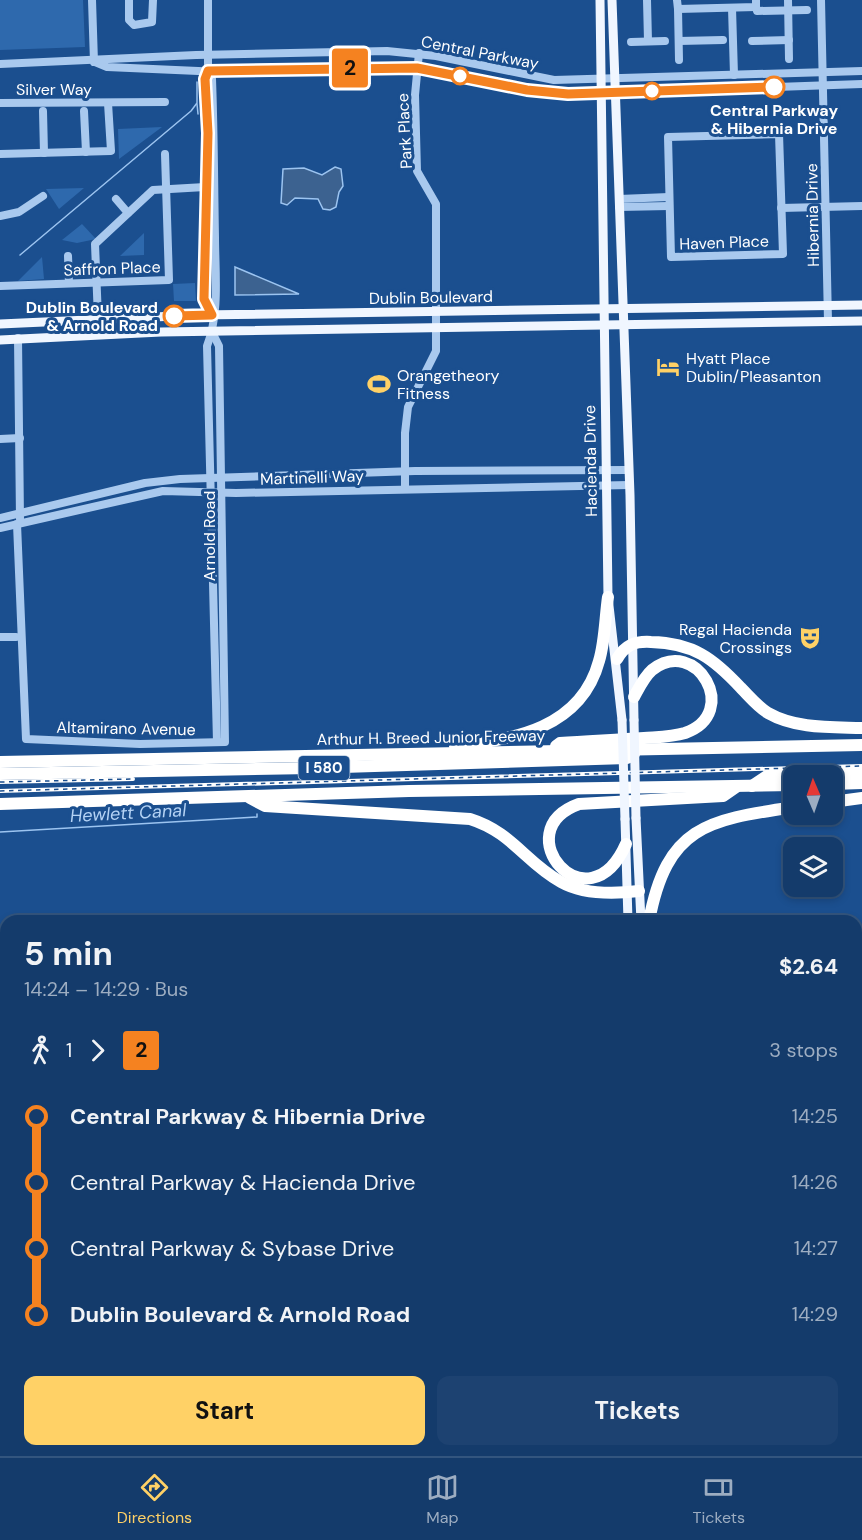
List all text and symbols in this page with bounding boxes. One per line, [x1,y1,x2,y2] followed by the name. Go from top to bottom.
[419,31,541,74] street label: Central Parkway
[330,48,370,88] line badge: 2
[344,54,356,82] text: 2
[451,67,469,85] unlabelled marker
[763,76,785,98] marker: Central Parkway & Hibernia Drive
[16,79,92,100] street label: Silver Way
[643,82,661,100] unlabelled marker
[392,93,417,169] street label: Park Place
[710,100,838,139] place label: Central Parkway & Hibernia Drive
[801,163,824,267] street label: Hibernia Drive
[679,230,769,255] street label: Haven Place
[63,256,161,281] street label: Saffron Place
[369,286,493,309] street label: Dublin Boulevard
[26,297,158,336] place label: Dublin Boulevard & Arnold Road
[163,305,185,327] marker: Dublin Boulevard & Arnold Road
[686,348,821,387] place label: Hyatt Place Dublin/Pleasanton
[655,354,681,380] hotel icon: Hyatt Place Dublin/Pleasanton
[397,365,500,404] place label: Orangetheory Fitness
[366,371,392,397] sports icon: Orangetheory Fitness
[579,405,602,517] street label: Hacienda Drive
[260,465,364,490] street label: Martinelli Way
[199,491,220,581] street label: Arnold Road
[679,619,792,658] place label: Regal Hacienda Crossings
[797,625,823,651] theatre icon: Regal Hacienda Crossings
[56,717,196,740] street label: Altamirano Avenue
[317,725,546,750] street label: Arthur H. Breed Junior Freeway
[298,756,350,780] road number: I 580
[783,765,843,825] north arrow
[783,765,843,897] map controls
[69,798,188,828] water label: Hewlett Canal
[783,837,843,897] button: layers
[24,932,113,975] text: 5 min
[779,952,838,981] text: $2.64
[24,976,188,1002] text: 14:24 – 14:29 · Bus
[24,1034,57,1067] icon: walk
[81,1034,114,1067] icon: forward
[135,1036,147,1064] text: 2
[66,1037,72,1063] text: 1
[769,1037,838,1063] text: 3 stops
[70,1102,425,1131] text: Central Parkway & Hibernia Drive
[792,1103,838,1129] text: 14:25
[70,1168,416,1197] text: Central Parkway & Hacienda Drive
[792,1169,838,1195] text: 14:26
[70,1234,394,1263] text: Central Parkway & Sybase Drive
[794,1235,838,1261] text: 14:27
[70,1300,410,1329] text: Dublin Boulevard & Arnold Road
[792,1301,838,1327] text: 14:29
[24,1376,425,1445] button: Start
[437,1376,838,1445] button: Tickets
[117,1471,192,1528] tab: Directions
[426,1471,459,1528] tab: Map
[693,1471,745,1528] tab: Tickets

